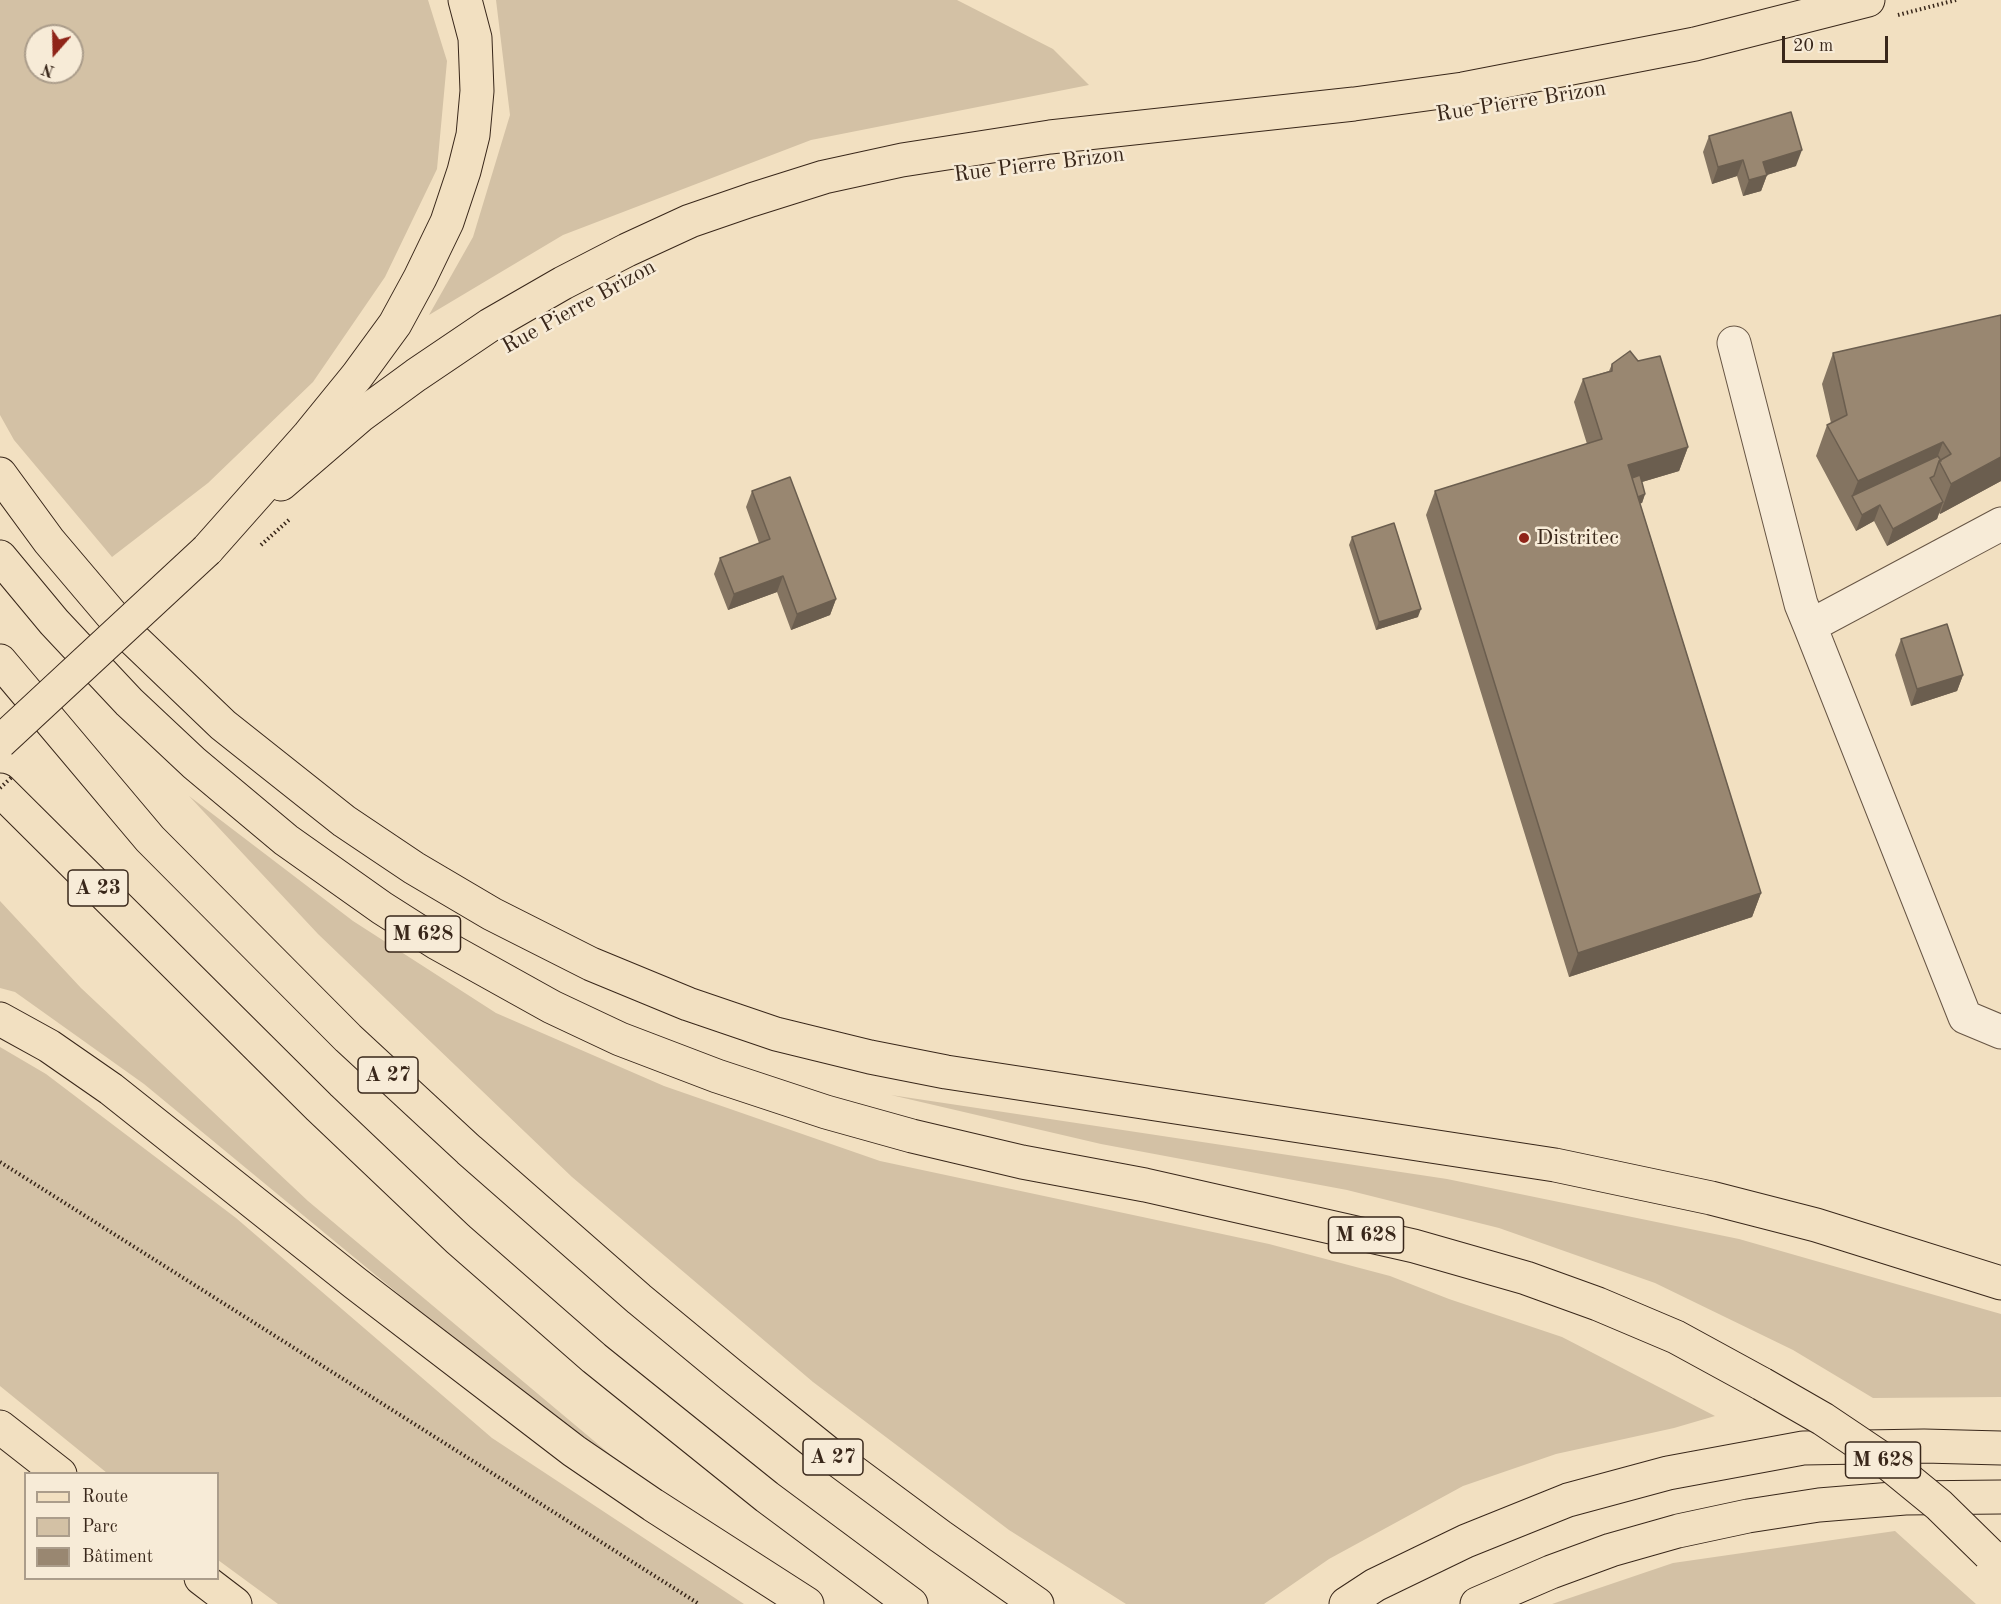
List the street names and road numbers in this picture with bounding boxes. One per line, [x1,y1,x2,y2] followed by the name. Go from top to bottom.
[1434,76,1608,128] street label: Rue Pierre Brizon
[952,141,1126,189] street label: Rue Pierre Brizon
[498,254,660,360] street label: Rue Pierre Brizon
[68,870,128,906] road number: A 23
[386,916,460,952] road number: M 628
[358,1057,418,1093] road number: A 27
[1328,1217,1404,1253] road number: M 628
[803,1439,863,1475] road number: A 27
[1846,1442,1920,1478] road number: M 628

